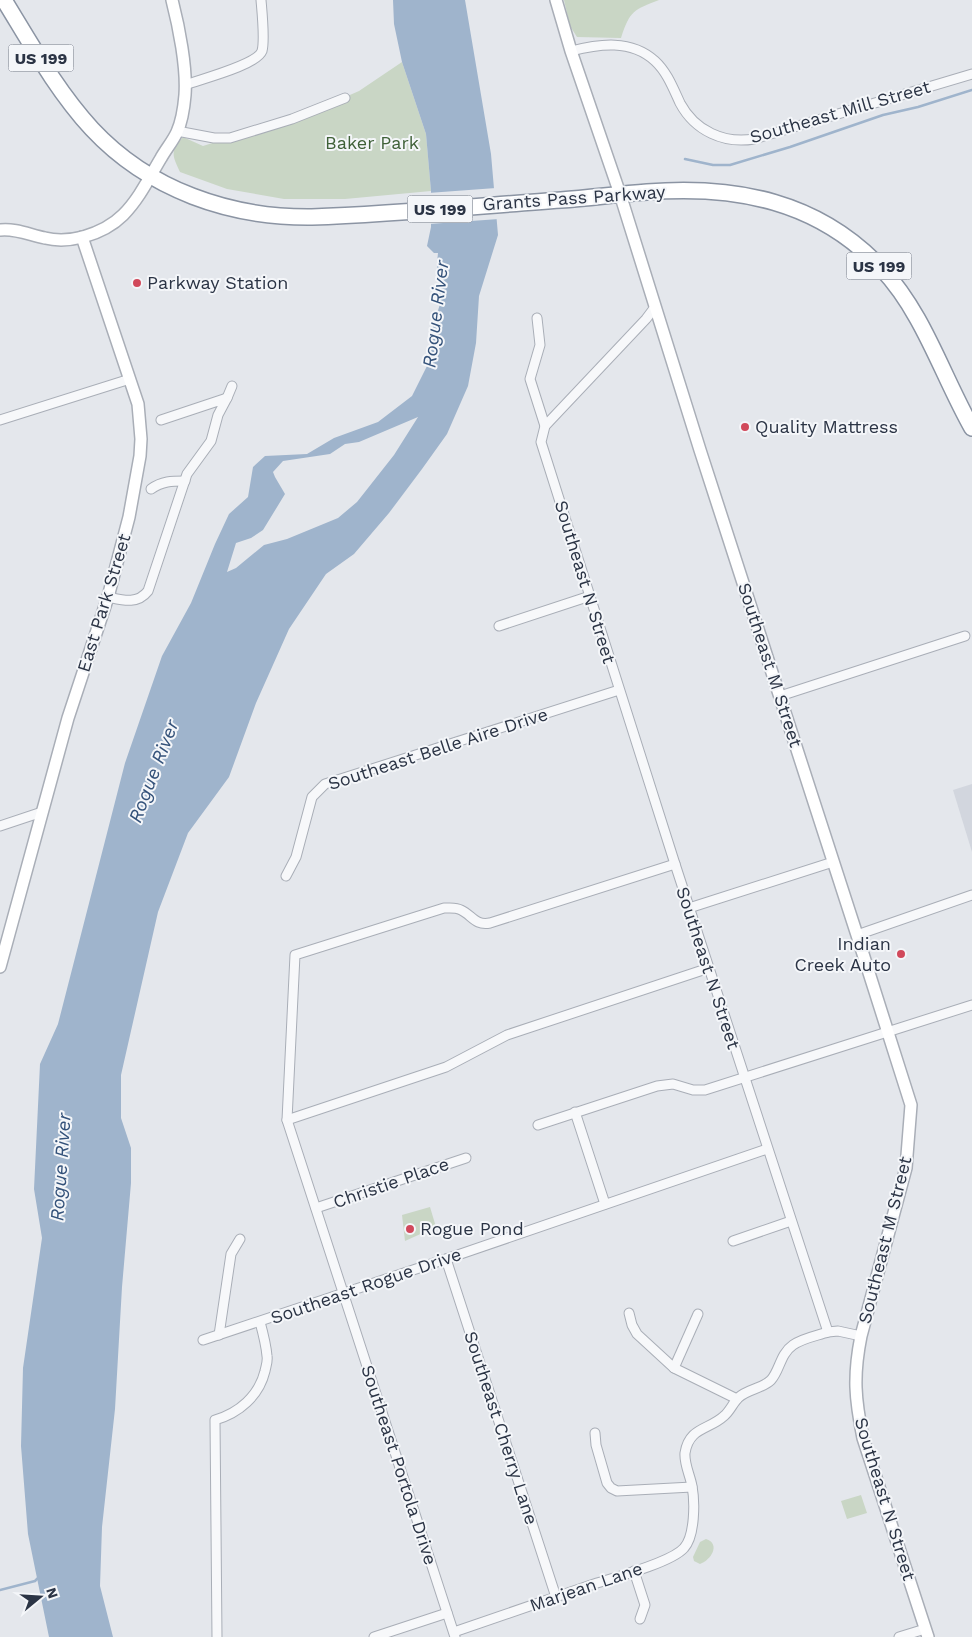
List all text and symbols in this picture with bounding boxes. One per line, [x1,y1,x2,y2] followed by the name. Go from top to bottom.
[8,44,74,72] road number: US 199
[747,76,933,147] street label: Southeast Mill Street
[325,132,419,153] park label: Baker Park
[482,181,667,214] street label: Grants Pass Parkway
[408,195,472,222] road number: US 199
[846,252,912,280] road number: US 199
[417,258,454,369] water label: Rogue River
[147,272,288,293] place label: Parkway Station
[131,277,143,289] marker: Parkway Station
[755,416,898,437] place label: Quality Mattress
[739,421,751,433] marker: Quality Mattress
[551,498,620,666] street label: Southeast N Street
[73,531,135,675] street label: East Park Street
[734,580,807,750] street label: Southeast M Street
[325,703,550,794] street label: Southeast Belle Aire Drive
[123,716,184,826] water label: Rogue River
[672,884,745,1052] street label: Southeast N Street
[794,933,891,975] place label: Indian Creek Auto
[895,948,907,960] marker: Indian Creek Auto
[45,1112,76,1222] water label: Rogue River
[330,1153,452,1212] street label: Christie Place
[854,1154,916,1326] street label: Southeast M Street
[420,1218,524,1239] place label: Rogue Pond
[404,1223,416,1235] marker: Rogue Pond
[268,1243,464,1328] street label: Southeast Rogue Drive
[460,1329,543,1527] street label: Southeast Cherry Lane
[357,1362,442,1567] street label: Southeast Portola Drive
[851,1415,920,1583] street label: Southeast N Street
[527,1557,645,1616] street label: Marjean Lane
[15,1572,65,1622] north arrow
[43,1586,62,1600] text: N

